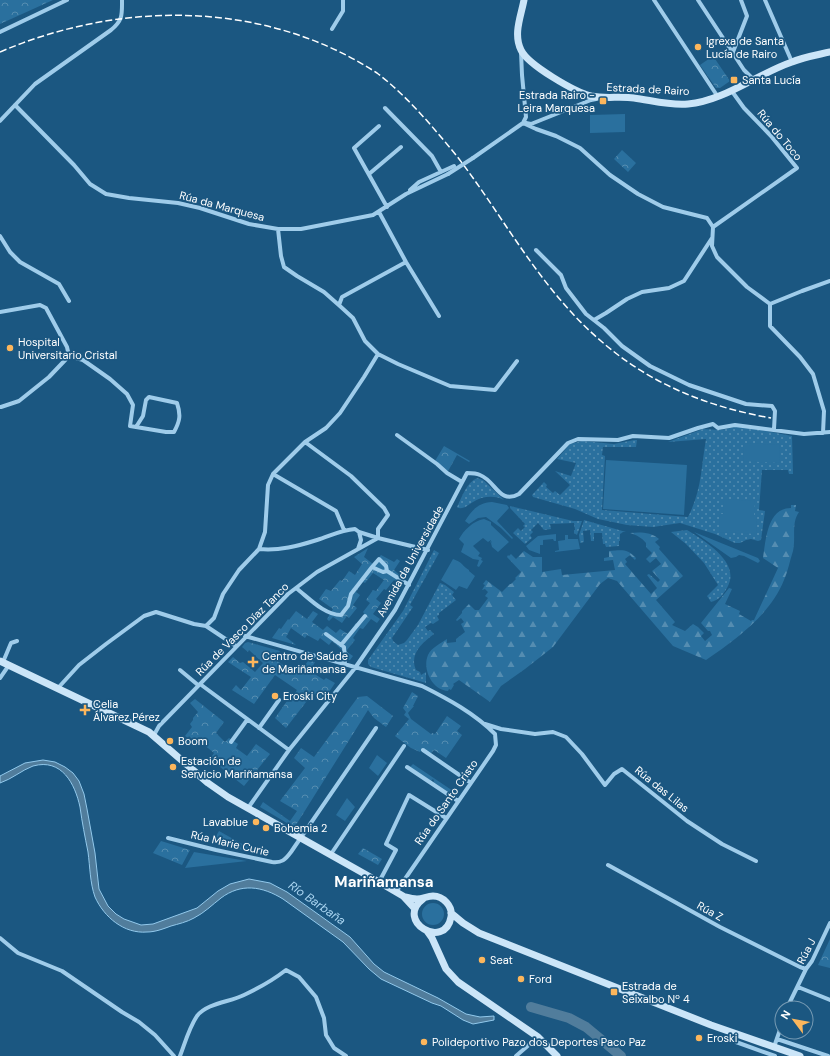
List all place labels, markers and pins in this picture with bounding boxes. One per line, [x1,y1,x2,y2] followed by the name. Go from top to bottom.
[706,34,784,61] place label: Igrexa de Santa Lucía de Rairo
[693,42,703,52] marker: Igrexa de Santa Lucía de Rairo
[742,73,801,87] place label: Santa Lucía
[729,75,739,85] marker: Santa Lucía
[518,88,595,115] place label: Estrada Rairo - Leira Marquesa
[598,96,608,106] marker: Estrada Rairo - Leira Marquesa
[18,335,117,362] place label: Hospital Universitario Cristal
[5,343,15,353] marker: Hospital Universitario Cristal
[262,649,348,676] place label: Centro de Saúde de Mariñamansa
[247,656,259,668] marker: Centro de Saúde de Mariñamansa
[283,689,337,703] place label: Eroski City
[270,691,280,701] marker: Eroski City
[93,697,160,724] place label: Celia Álvarez Pérez
[80,705,90,715] marker: Celia Álvarez Pérez
[178,734,208,748] place label: Boom
[165,736,175,746] marker: Boom
[181,754,292,781] place label: Estación de Servicio Mariñamansa
[168,762,178,772] marker: Estación de Servicio Mariñamansa
[203,815,248,829] place label: Lavablue
[251,817,261,827] marker: Lavablue
[274,821,327,835] place label: Bohemia 2
[261,823,271,833] marker: Bohemia 2
[490,953,513,967] place label: Seat
[477,955,487,965] marker: Seat
[529,972,552,986] place label: Ford
[516,974,526,984] marker: Ford
[622,979,690,1006] place label: Estrada de Seixalbo Nº 4
[609,987,619,997] marker: Estrada de Seixalbo Nº 4
[707,1031,737,1045] place label: Eroski
[694,1033,704,1043] marker: Eroski
[432,1035,646,1049] place label: Polideportivo Pazo dos Deportes Paco Paz
[419,1037,429,1047] marker: Polideportivo Pazo dos Deportes Paco Paz

